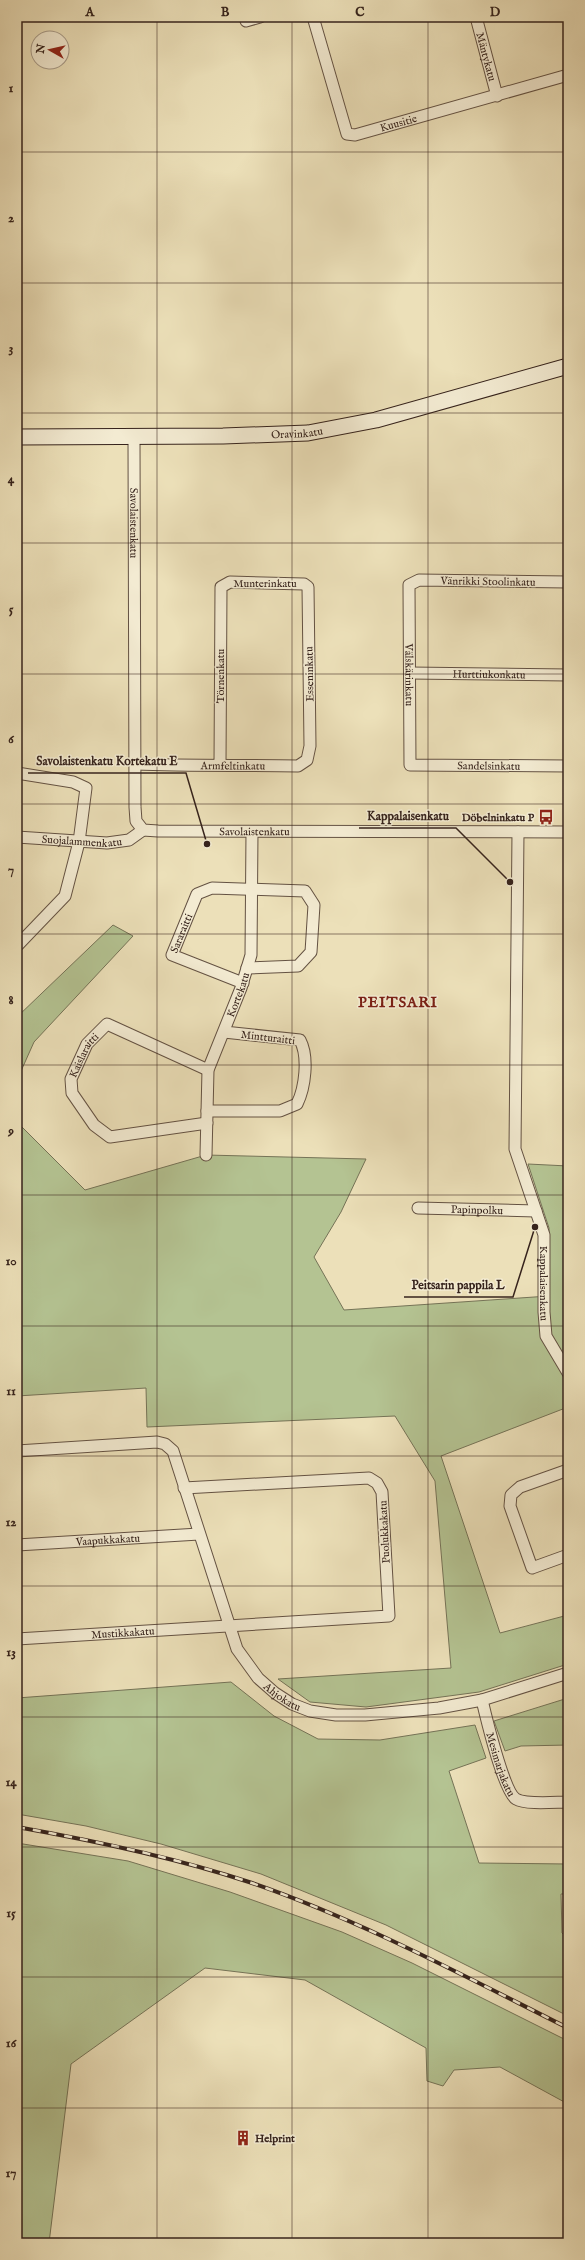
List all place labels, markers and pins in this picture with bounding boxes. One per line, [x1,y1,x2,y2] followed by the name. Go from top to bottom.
[28,749,186,773] callout: Savolaistenkatu Kortekatu E
[359,804,456,828] callout: Kappalaisenkatu
[537,808,555,826] bus stop icon: Döbelninkatu P
[462,811,535,825] place label: Döbelninkatu P
[404,1273,513,1297] callout: Peitsarin pappila L
[234,2129,252,2147] building icon: Helprint
[255,2132,295,2146] place label: Helprint

